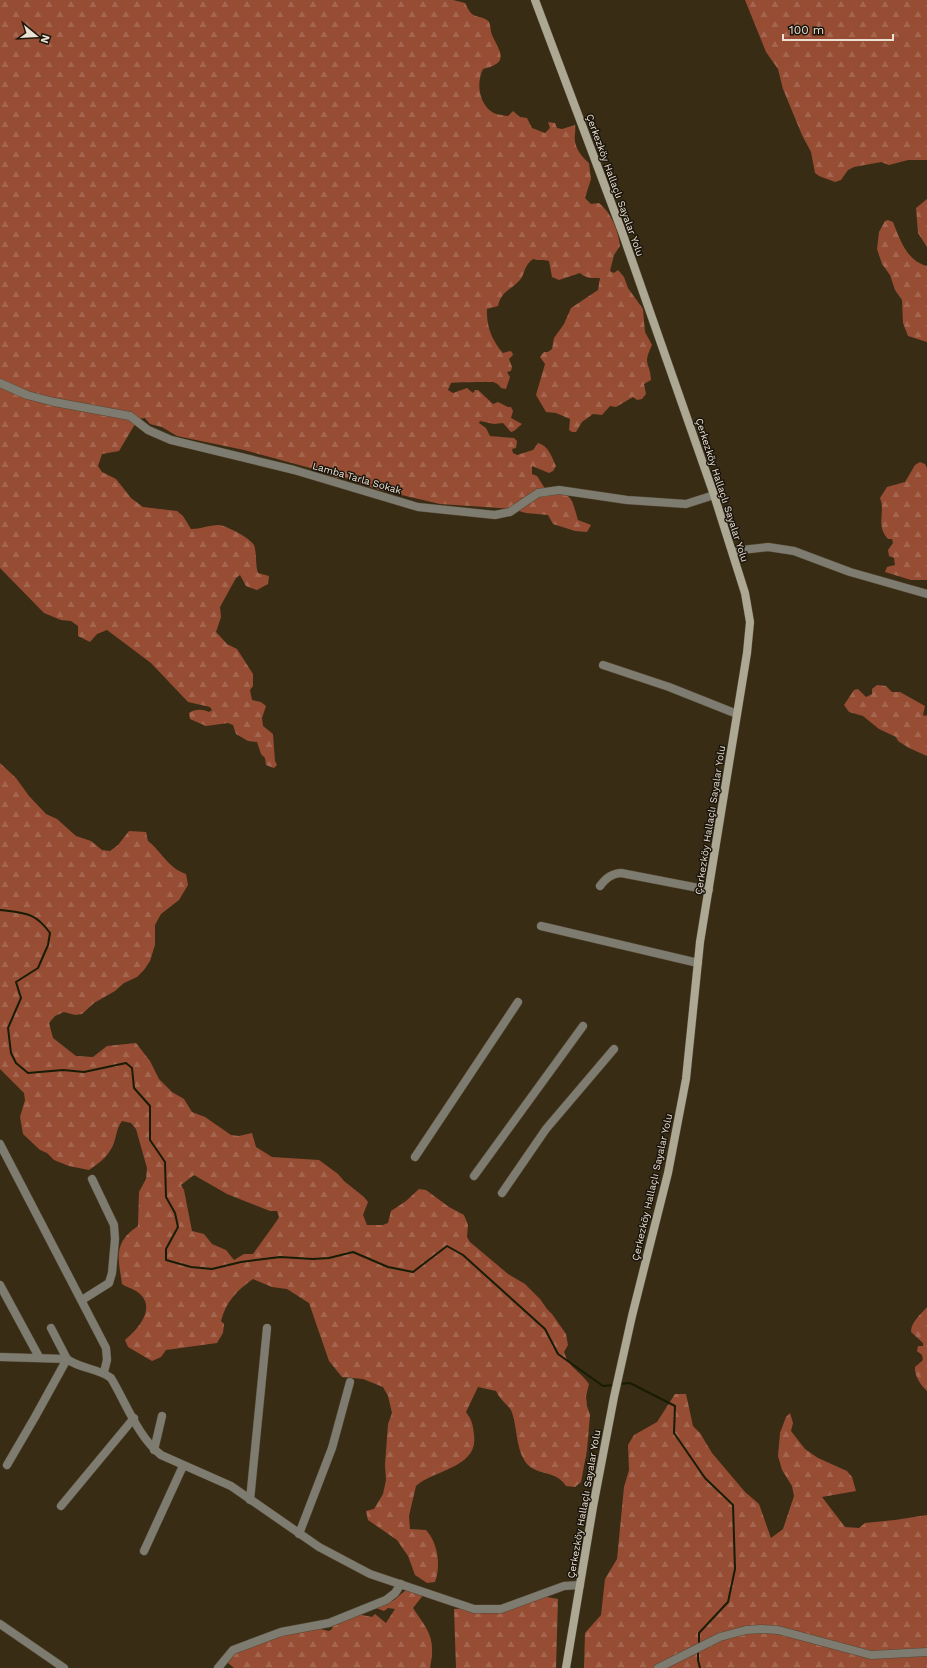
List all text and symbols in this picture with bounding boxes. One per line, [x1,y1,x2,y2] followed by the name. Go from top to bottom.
[16,16,56,56] north arrow
[783,16,893,42] scale bar
[789,23,824,37] text: 100 m
[38,33,52,45] text: N
[584,112,646,258] street label: Çerkezköy Hallaçlı Sayalar Yolu
[694,417,750,563] street label: Çerkezköy Hallaçlı Sayalar Yolu
[311,460,403,496] street label: Lamba Tarla Sokak
[693,745,727,895] street label: Çerkezköy Hallaçlı Sayalar Yolu
[630,1112,674,1262] street label: Çerkezköy Hallaçlı Sayalar Yolu
[566,1429,602,1579] street label: Çerkezköy Hallaçlı Sayalar Yolu

